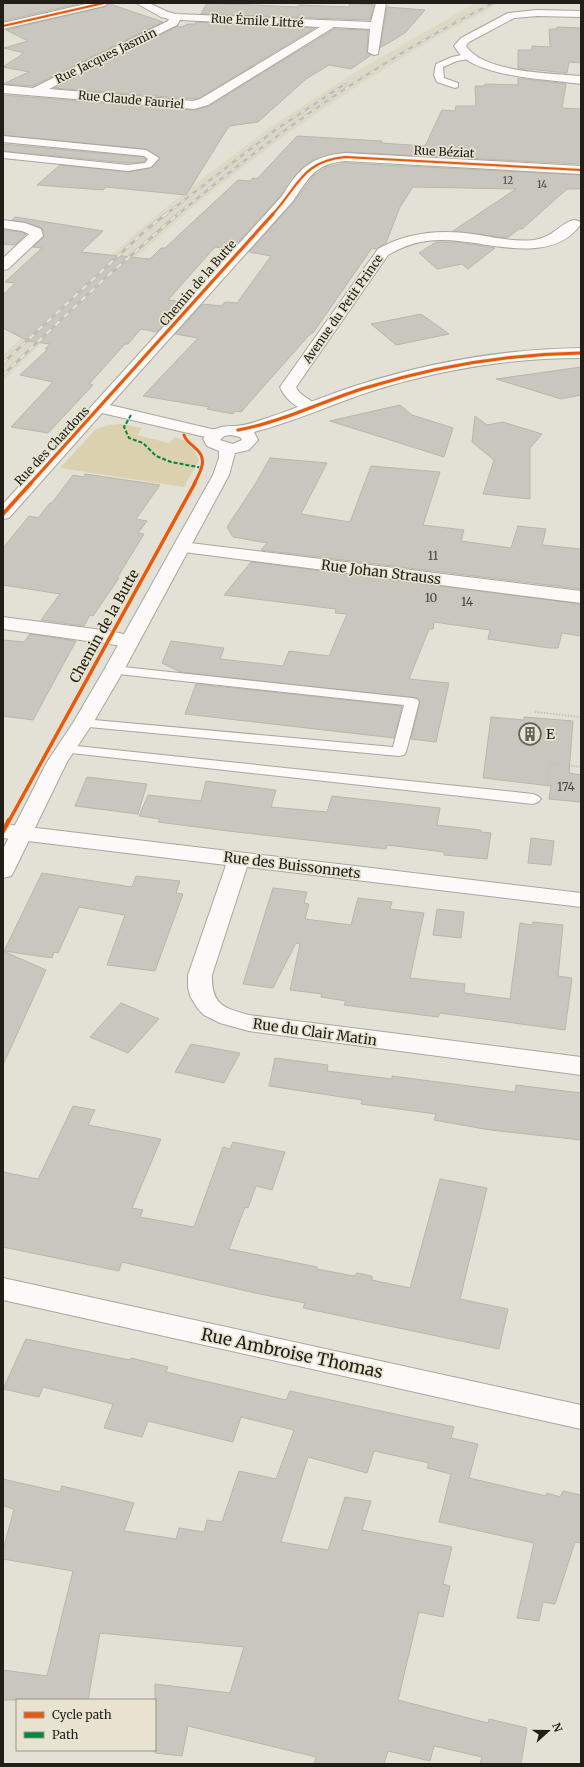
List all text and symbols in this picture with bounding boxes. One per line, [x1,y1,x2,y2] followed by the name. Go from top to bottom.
[210,11,304,30] street label: Rue Émile Littré
[53,24,159,87] street label: Rue Jacques Jasmin
[77,87,185,112] street label: Rue Claude Fauriel
[413,142,475,161] street label: Rue Béziat
[503,174,513,187] house number: 12
[537,178,547,191] house number: 14
[156,237,239,329] street label: Chemin de la Butte
[299,251,386,367] street label: Avenue du Petit Prince
[11,403,92,488] street label: Rue des Chardons
[428,548,439,563] house number: 11
[320,556,442,588] street label: Rue Johan Strauss
[65,566,143,686] street label: Chemin de la Butte
[425,590,438,605] house number: 10
[461,594,474,609] house number: 14
[517,721,543,747] building icon: E
[546,725,555,743] place label: E
[557,779,576,794] house number: 174
[222,848,362,882] street label: Rue des Buissonnets
[252,1014,378,1050] street label: Rue du Clair Matin
[199,1323,385,1383] street label: Rue Ambroise Thomas
[16,1699,156,1751] legend
[52,1707,112,1722] text: Cycle path
[528,1711,568,1751] north arrow
[549,1721,566,1734] text: N
[52,1727,78,1742] text: Path

